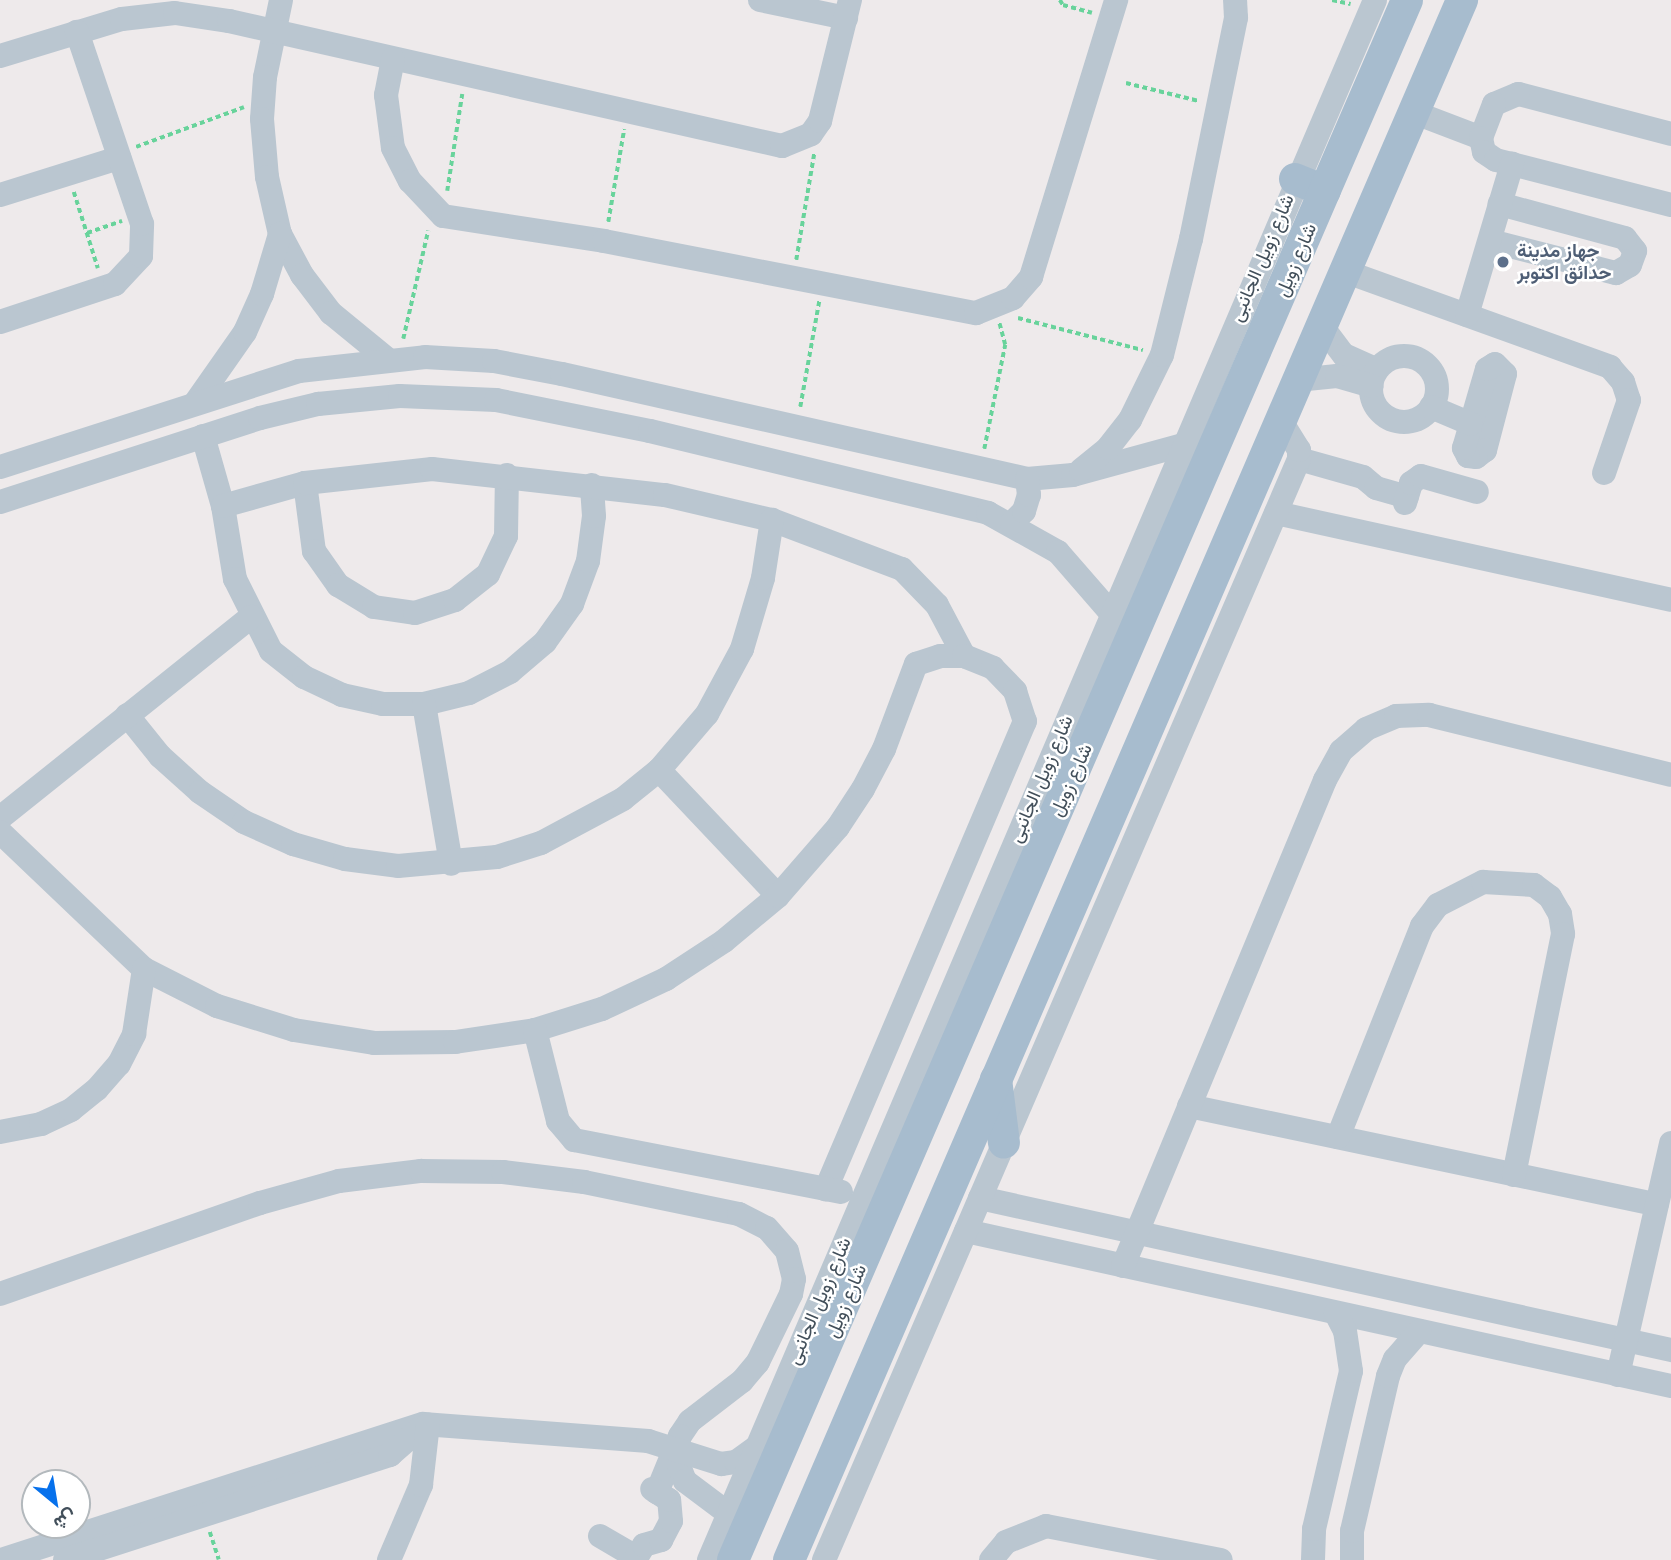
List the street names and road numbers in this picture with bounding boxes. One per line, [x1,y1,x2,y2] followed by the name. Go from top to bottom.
[1225,191,1299,325] street label: شارع زويل الجانبى
[1270,220,1322,300] street label: شارع زويل
[1004,712,1078,846] street label: شارع زويل الجانبى
[1045,740,1097,820] street label: شارع زويل
[782,1234,856,1368] street label: شارع زويل الجانبى
[820,1261,872,1341] street label: شارع زويل

